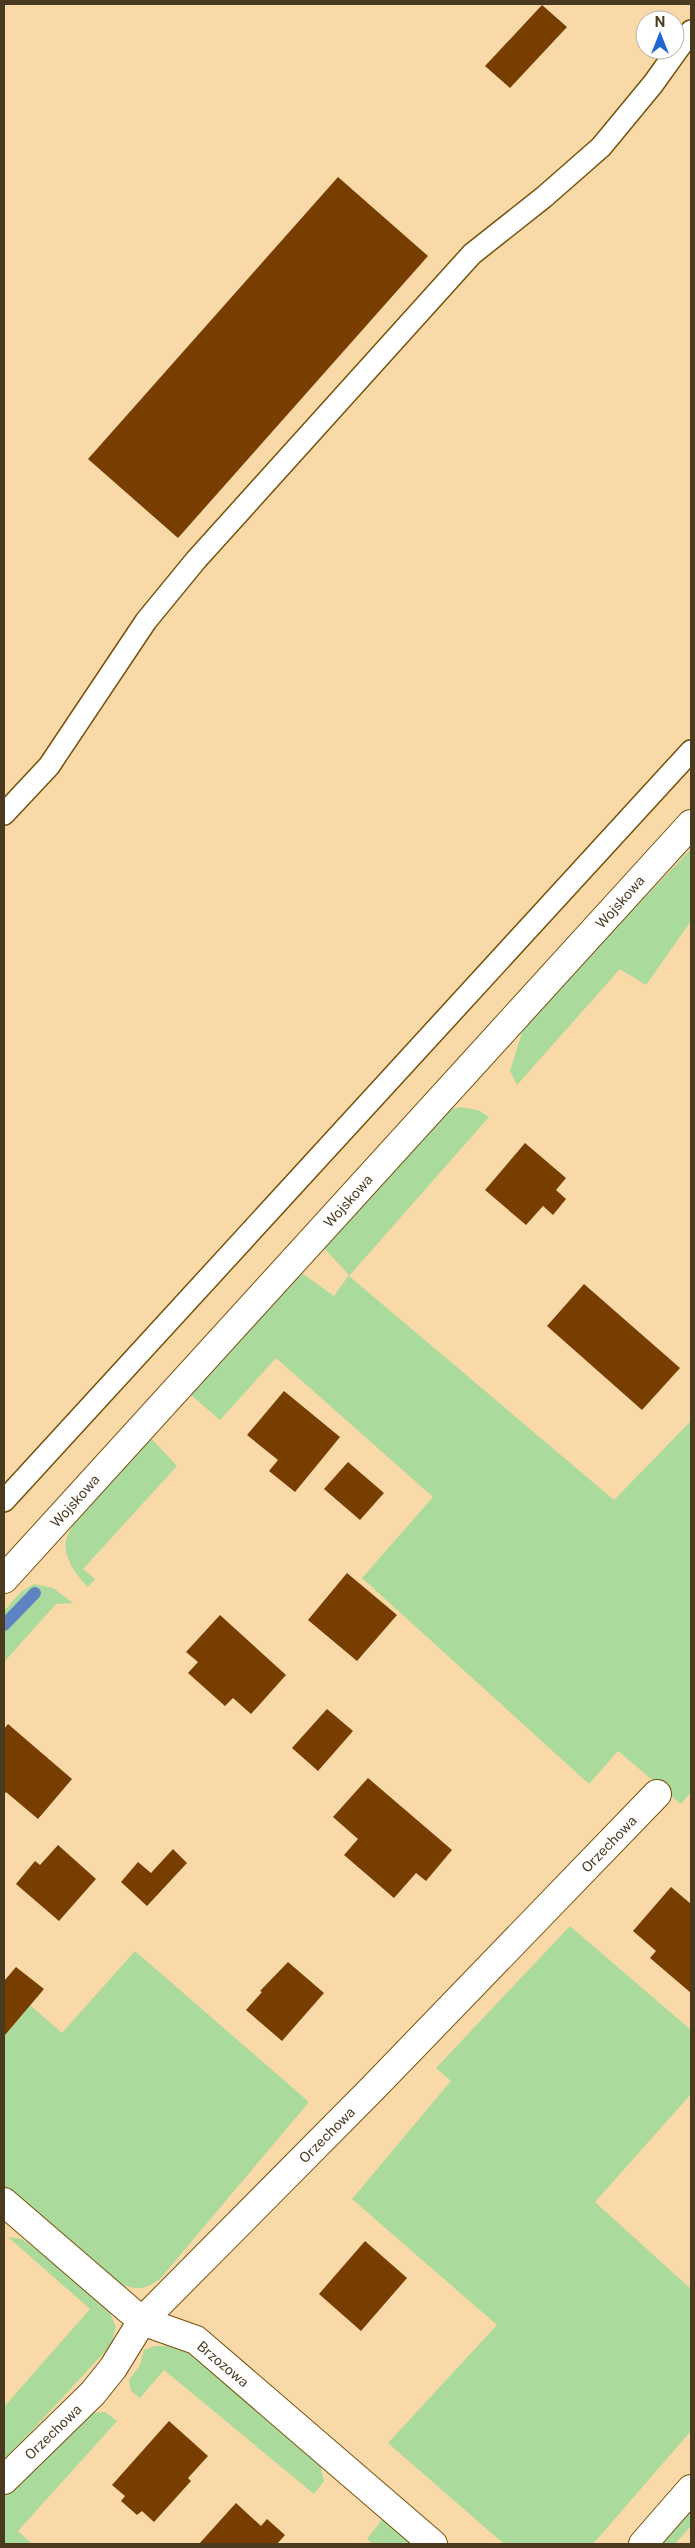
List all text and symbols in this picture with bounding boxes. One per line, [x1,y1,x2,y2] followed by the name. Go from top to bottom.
[635,10,685,60] north arrow
[655,14,665,30] text: N
[592,872,648,932] street label: Wojskowa
[320,1171,376,1231] street label: Wojskowa
[47,1471,103,1531] street label: Wojskowa
[578,1812,640,1876] street label: Orzechowa
[296,2104,358,2166] street label: Orzechowa
[194,2338,252,2390] street label: Brzozowa
[21,2401,85,2463] street label: Orzechowa

